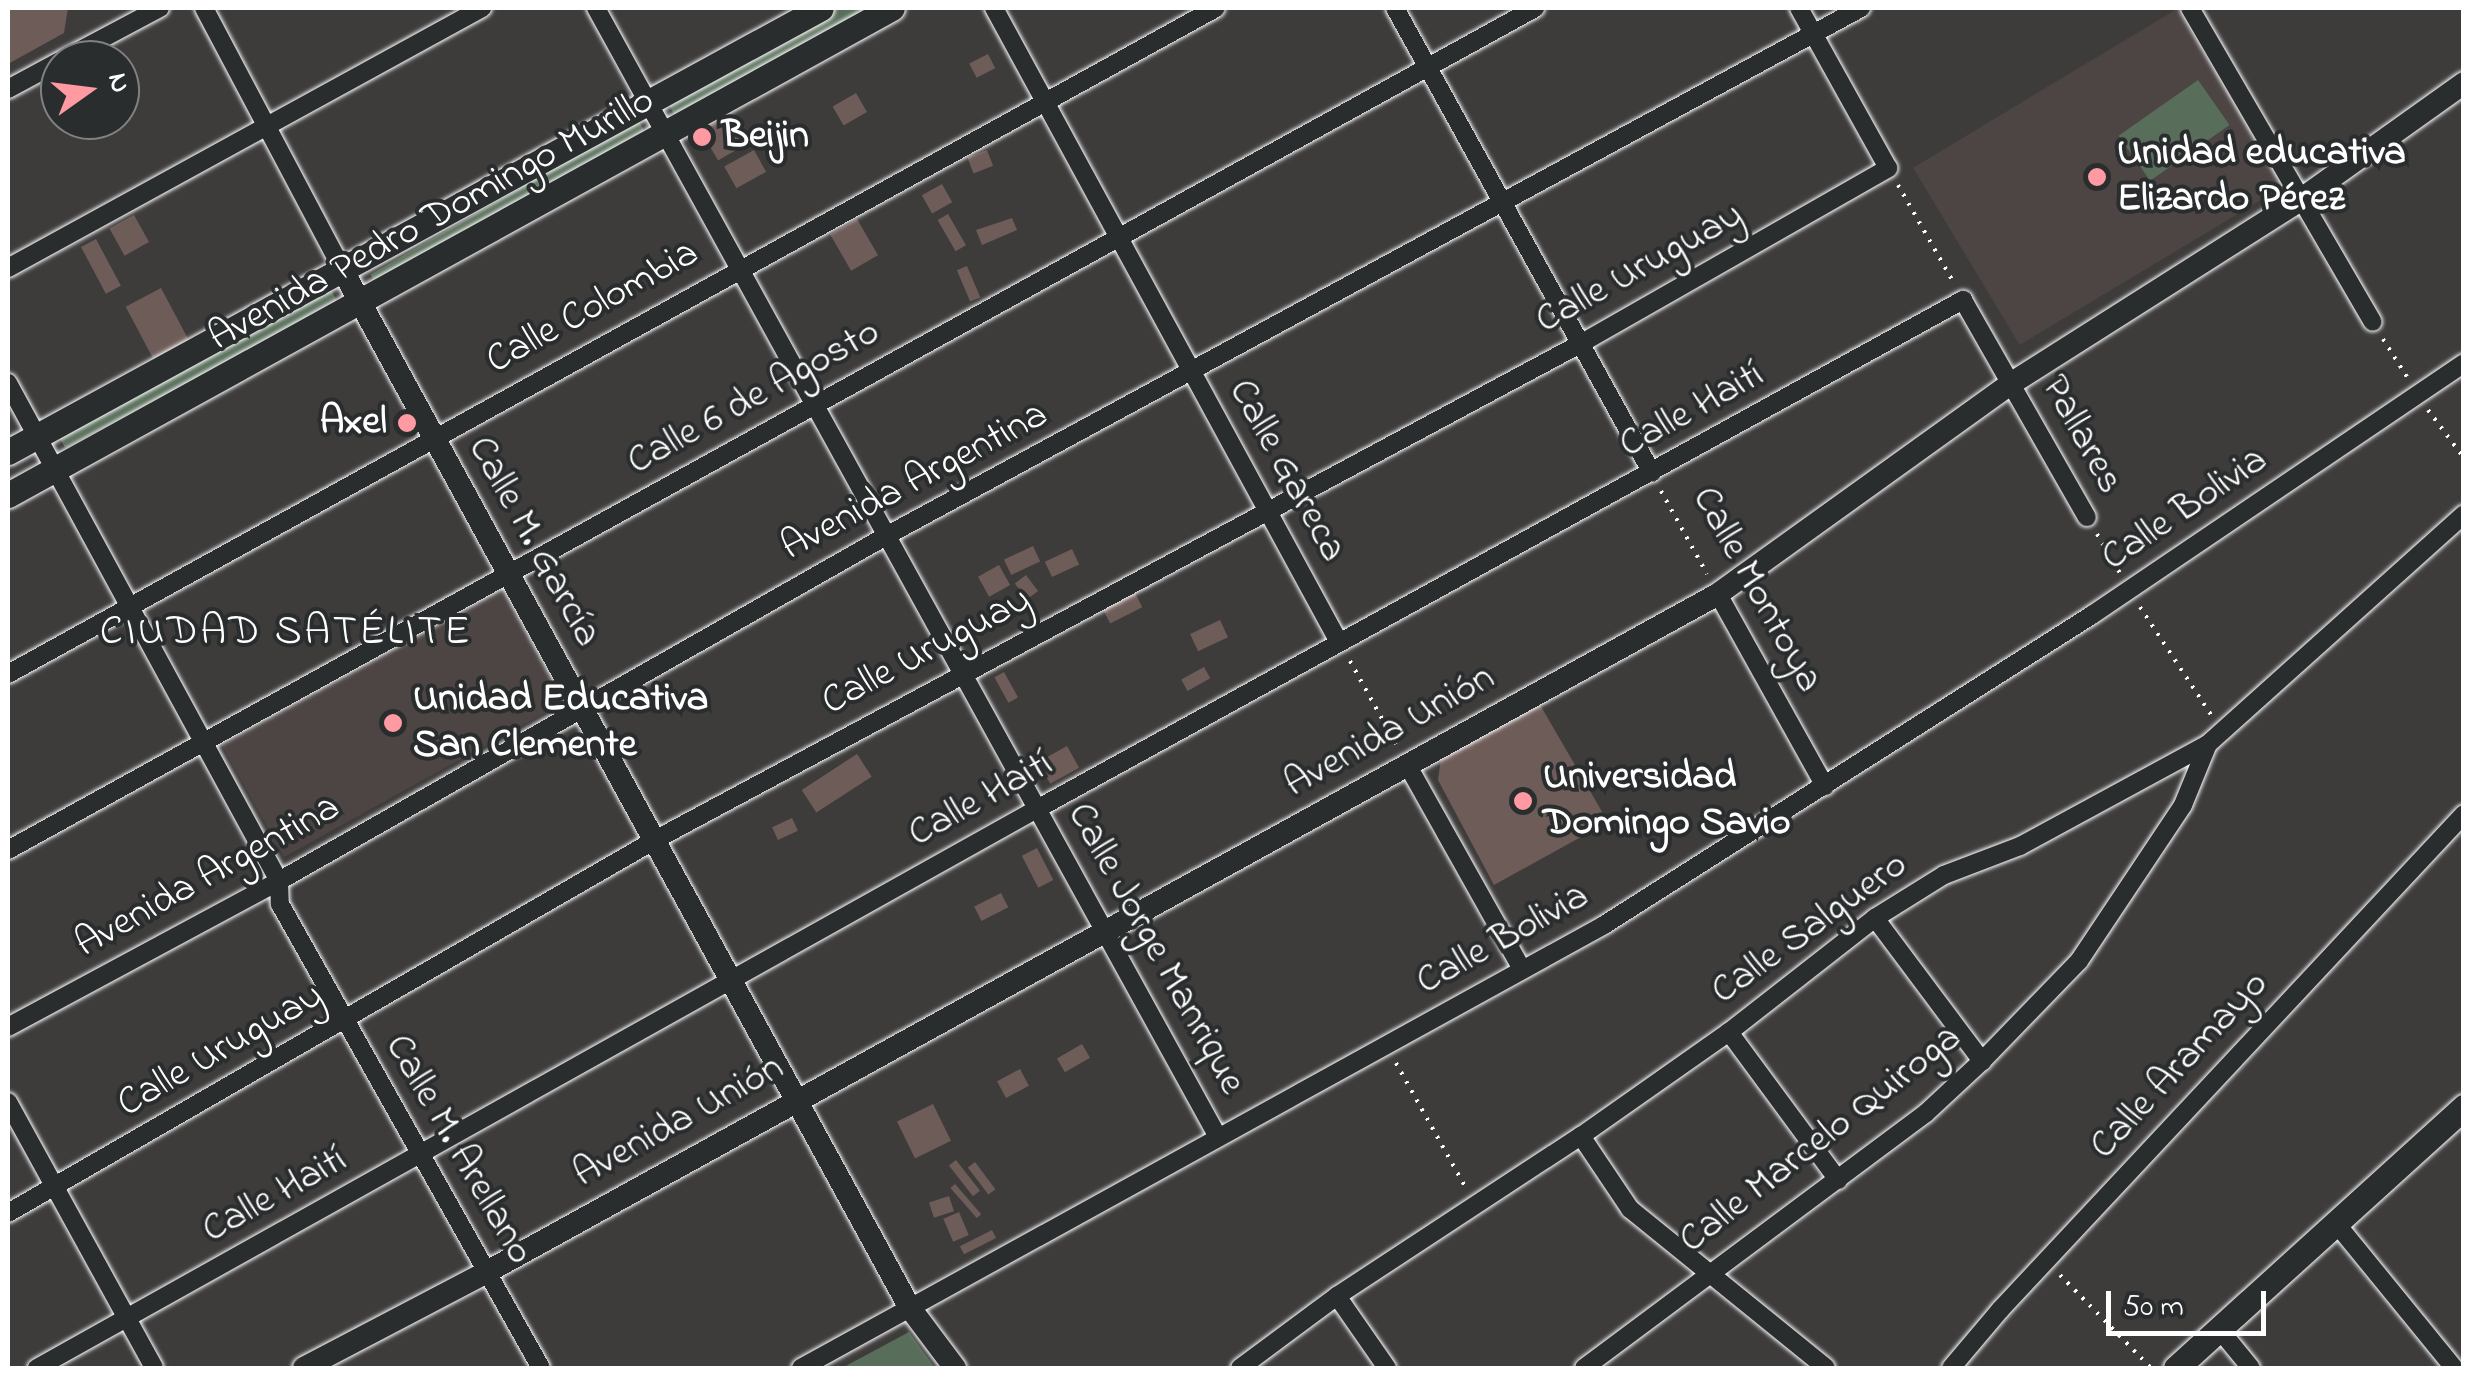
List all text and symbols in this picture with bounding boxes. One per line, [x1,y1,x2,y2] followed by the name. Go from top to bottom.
[40,40,140,140] north arrow
[95,69,140,97] text: N
[201,77,663,363] street label: Avenida Pedro Domingo Murillo
[722,113,809,161] place label: Beijin
[691,126,713,148] marker: Beijin
[2117,130,2406,224] place label: Unidad educativa Elizardo Pérez
[2086,166,2108,188] marker: Unidad educativa Elizardo Pérez
[1528,192,1752,346] street label: Calle Uruguay
[479,230,707,386] street label: Calle Colombia
[619,309,889,487] street label: Calle 6 de Agosto
[1611,352,1773,470] street label: Calle Haití
[2029,367,2133,503] street label: Pallares
[1216,371,1356,571] street label: Calle Gareca
[774,392,1056,572] street label: Avenida Argentina
[320,399,387,447] place label: Axel
[396,412,418,434] marker: Axel
[456,428,610,656] street label: Calle M. García
[2093,437,2277,583] street label: Calle Bolivia
[1680,479,1832,701] street label: Calle Montoya
[814,577,1040,727] street label: Calle Uruguay
[100,608,472,658] district label: CIUDAD SATÉLITE
[1277,655,1503,809] street label: Avenida Unión
[413,676,708,770] place label: Unidad Educativa San Clemente
[382,712,404,734] marker: Unidad Educativa San Clemente
[900,741,1062,859] street label: Calle Haití
[1543,754,1791,848] place label: Universidad Domingo Savio
[67,785,349,969] street label: Avenida Argentina
[1512,790,1534,812] marker: Universidad Domingo Savio
[1055,795,1255,1103] street label: Calle Jorge Manrique
[1703,842,1917,1016] street label: Calle Salguero
[1408,873,1598,1007] street label: Calle Bolivia
[2080,962,2280,1170] street label: Calle Aramayo
[109,973,333,1129] street label: Calle Uruguay
[1670,1015,1972,1265] street label: Calle Marcelo Quiroga
[373,1026,543,1274] street label: Calle M. Arellano
[566,1045,792,1199] street label: Avenida Unión
[194,1137,356,1255] street label: Calle Haití
[2111,1271,2271,1333] scale bar
[2123,1286,2184,1330] text: 50 m

